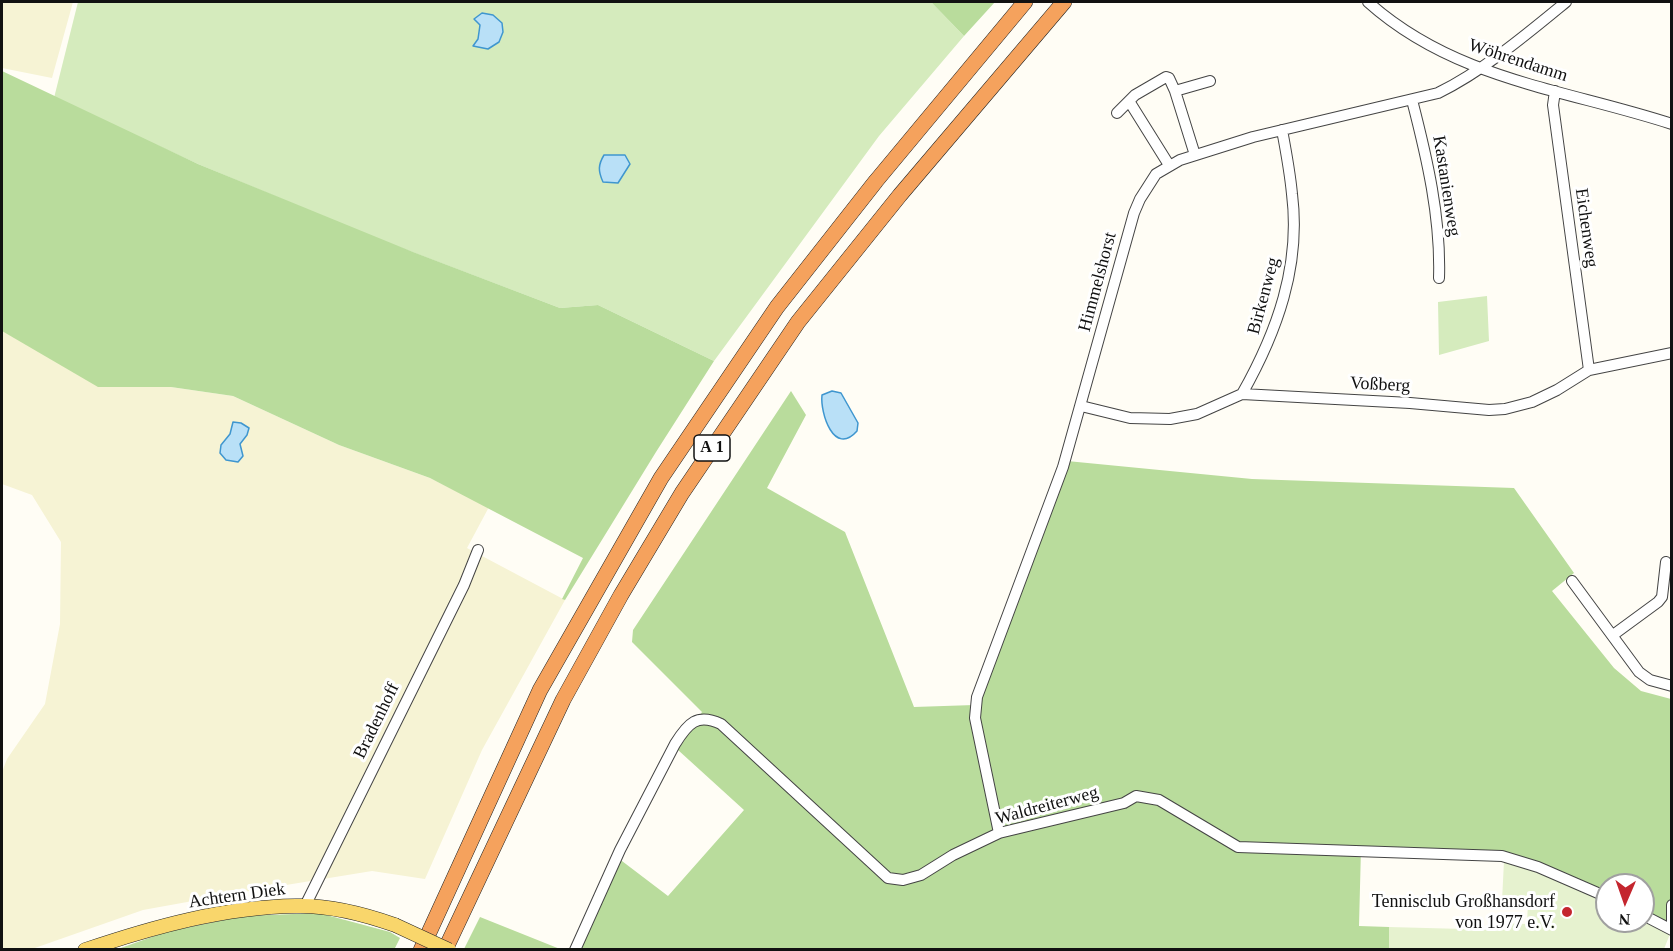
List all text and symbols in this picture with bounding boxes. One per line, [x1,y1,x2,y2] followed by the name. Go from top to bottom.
[1466,35,1570,87] street label: Wöhrendamm
[1427,134,1465,238] street label: Kastanienweg
[1570,187,1602,269] street label: Eichenweg
[1074,230,1122,334] street label: Himmelshorst
[1243,255,1285,337] street label: Birkenweg
[1349,373,1411,397] street label: Voßberg
[694,435,730,461] road number: A 1
[349,680,405,762] street label: Bradenhoff
[993,782,1101,830] street label: Waldreiterweg
[1595,873,1655,933] north arrow
[187,879,287,913] street label: Achtern Diek
[1372,891,1555,934] place label: Tennisclub Großhansdorf von 1977 e.V.
[1560,905,1574,919] marker: Tennisclub Großhansdorf von 1977 e.V.
[1618,911,1630,928] text: N

